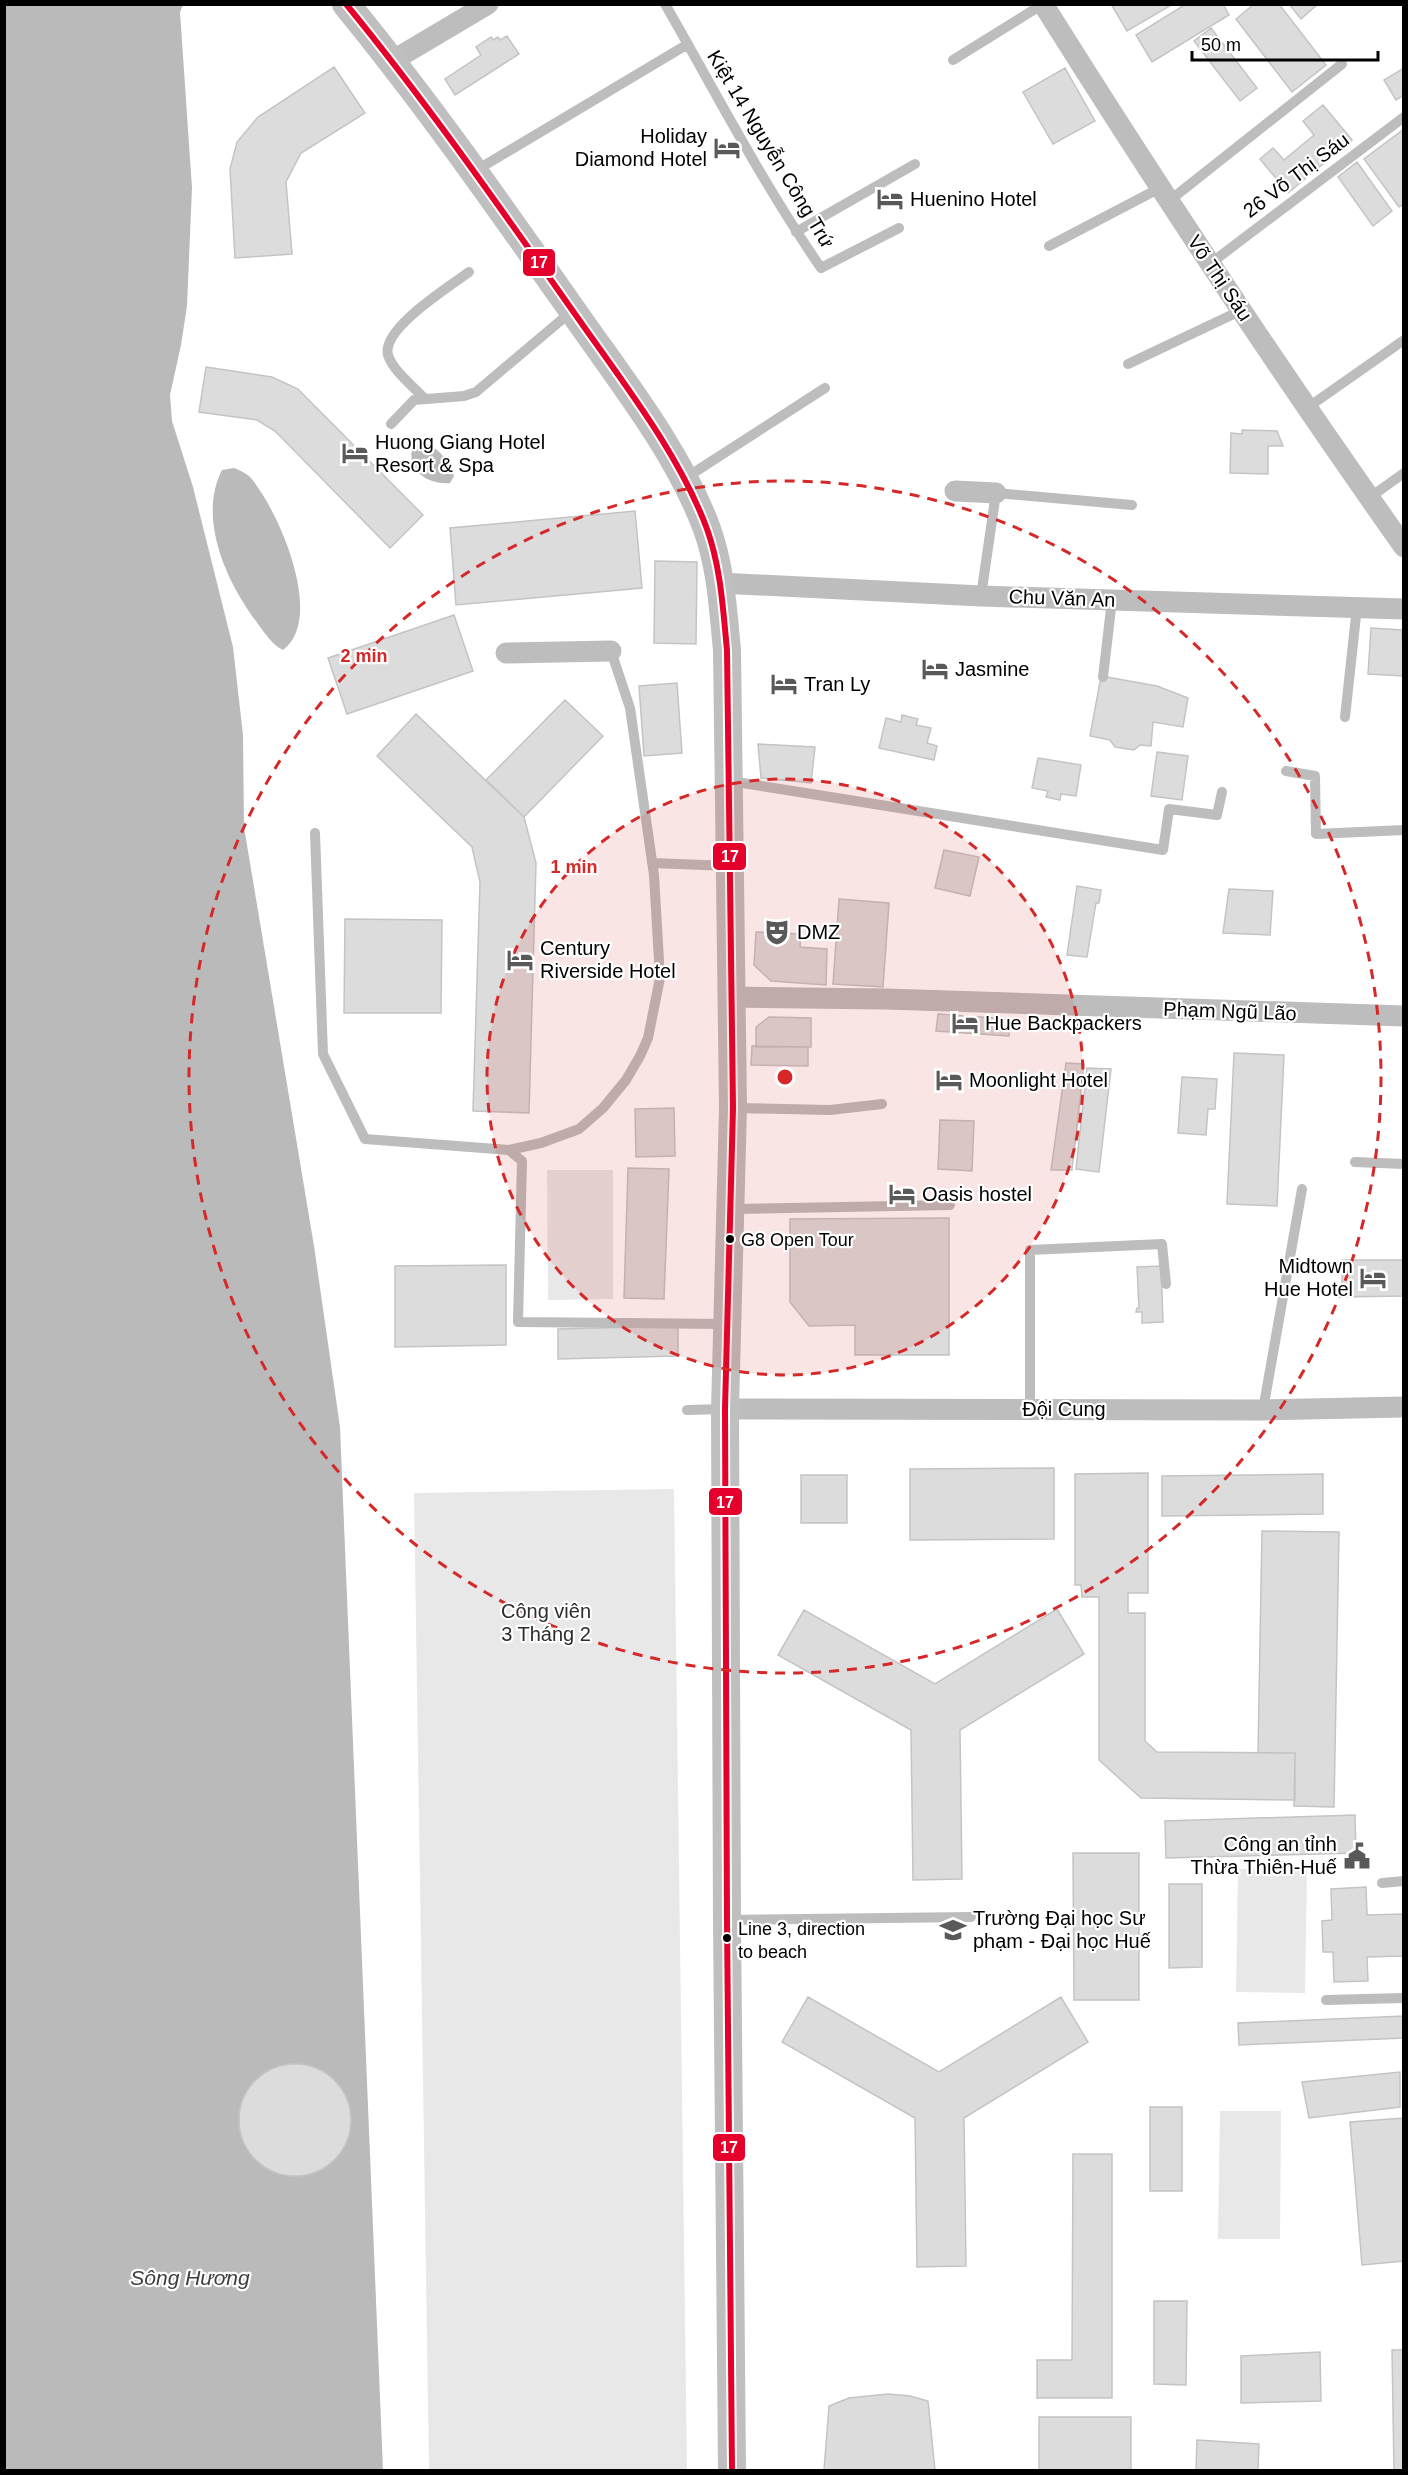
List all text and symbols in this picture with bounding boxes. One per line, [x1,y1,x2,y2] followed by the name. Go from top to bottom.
[1192,24,1378,62] scale bar
[1201,35,1241,55] text: 50 m
[703,46,839,252] street label: Kiệt 14 Nguyễn Công Trứ
[575,125,707,170] place label: Holiday Diamond Hotel
[1239,128,1353,222] street label: 26 Võ Thị Sáu
[712,133,742,163] hotel icon: Holiday Diamond Hotel
[875,184,905,214] hotel icon: Huenino Hotel
[910,188,1037,210] place label: Huenino Hotel
[1183,231,1257,325] street label: Võ Thị Sáu
[522,248,556,277] line badge: 17
[530,254,548,271] text: 17
[375,431,545,476] place label: Huong Giang Hotel Resort & Spa
[340,438,370,468] hotel icon: Huong Giang Hotel Resort & Spa
[1008,585,1116,611] street label: Chu Văn An
[340,646,388,666] text: 2 min
[920,654,950,684] hotel icon: Jasmine
[955,658,1029,680] place label: Jasmine
[769,669,799,699] hotel icon: Tran Ly
[804,673,870,695] place label: Tran Ly
[712,842,747,871] line badge: 17
[721,848,739,865] text: 17
[550,857,598,877] text: 1 min
[762,917,792,947] theatre icon: DMZ
[797,921,840,943] place label: DMZ
[540,937,676,982] place label: Century Riverside Hotel
[505,945,535,975] hotel icon: Century Riverside Hotel
[1163,998,1297,1024] street label: Phạm Ngũ Lão
[950,1008,980,1038] hotel icon: Hue Backpackers
[985,1012,1142,1034] place label: Hue Backpackers
[934,1065,964,1095] hotel icon: Moonlight Hotel
[775,1067,795,1087] centre of rings
[969,1069,1108,1091] place label: Moonlight Hotel
[887,1179,917,1209] hotel icon: Oasis hostel
[922,1183,1032,1205] place label: Oasis hostel
[741,1230,854,1250] place label: G8 Open Tour
[724,1233,736,1245] marker: G8 Open Tour
[1264,1255,1353,1300] place label: Midtown Hue Hotel
[1358,1263,1388,1293] hotel icon: Midtown Hue Hotel
[1022,1398,1106,1420] street label: Đội Cung
[708,1487,743,1516] line badge: 17
[716,1494,734,1511] text: 17
[501,1600,591,1645] park label: Công viên 3 Tháng 2
[1191,1833,1337,1878] place label: Công an tỉnh Thừa Thiên-Huế
[1342,1841,1372,1871] public building icon: Công an tỉnh Thừa Thiên-Huế
[973,1907,1151,1952] place label: Trường Đại học Sư phạm - Đại học Huế
[938,1915,968,1945] school or university icon: Trường Đại học Sư phạm - Đại học Huế
[738,1919,865,1962] place label: Line 3, direction to beach
[721,1932,733,1944] marker: Line 3, direction to beach
[712,2133,746,2162] line badge: 17
[720,2139,738,2156] text: 17
[130,2266,250,2289] water label: Sông Hương

